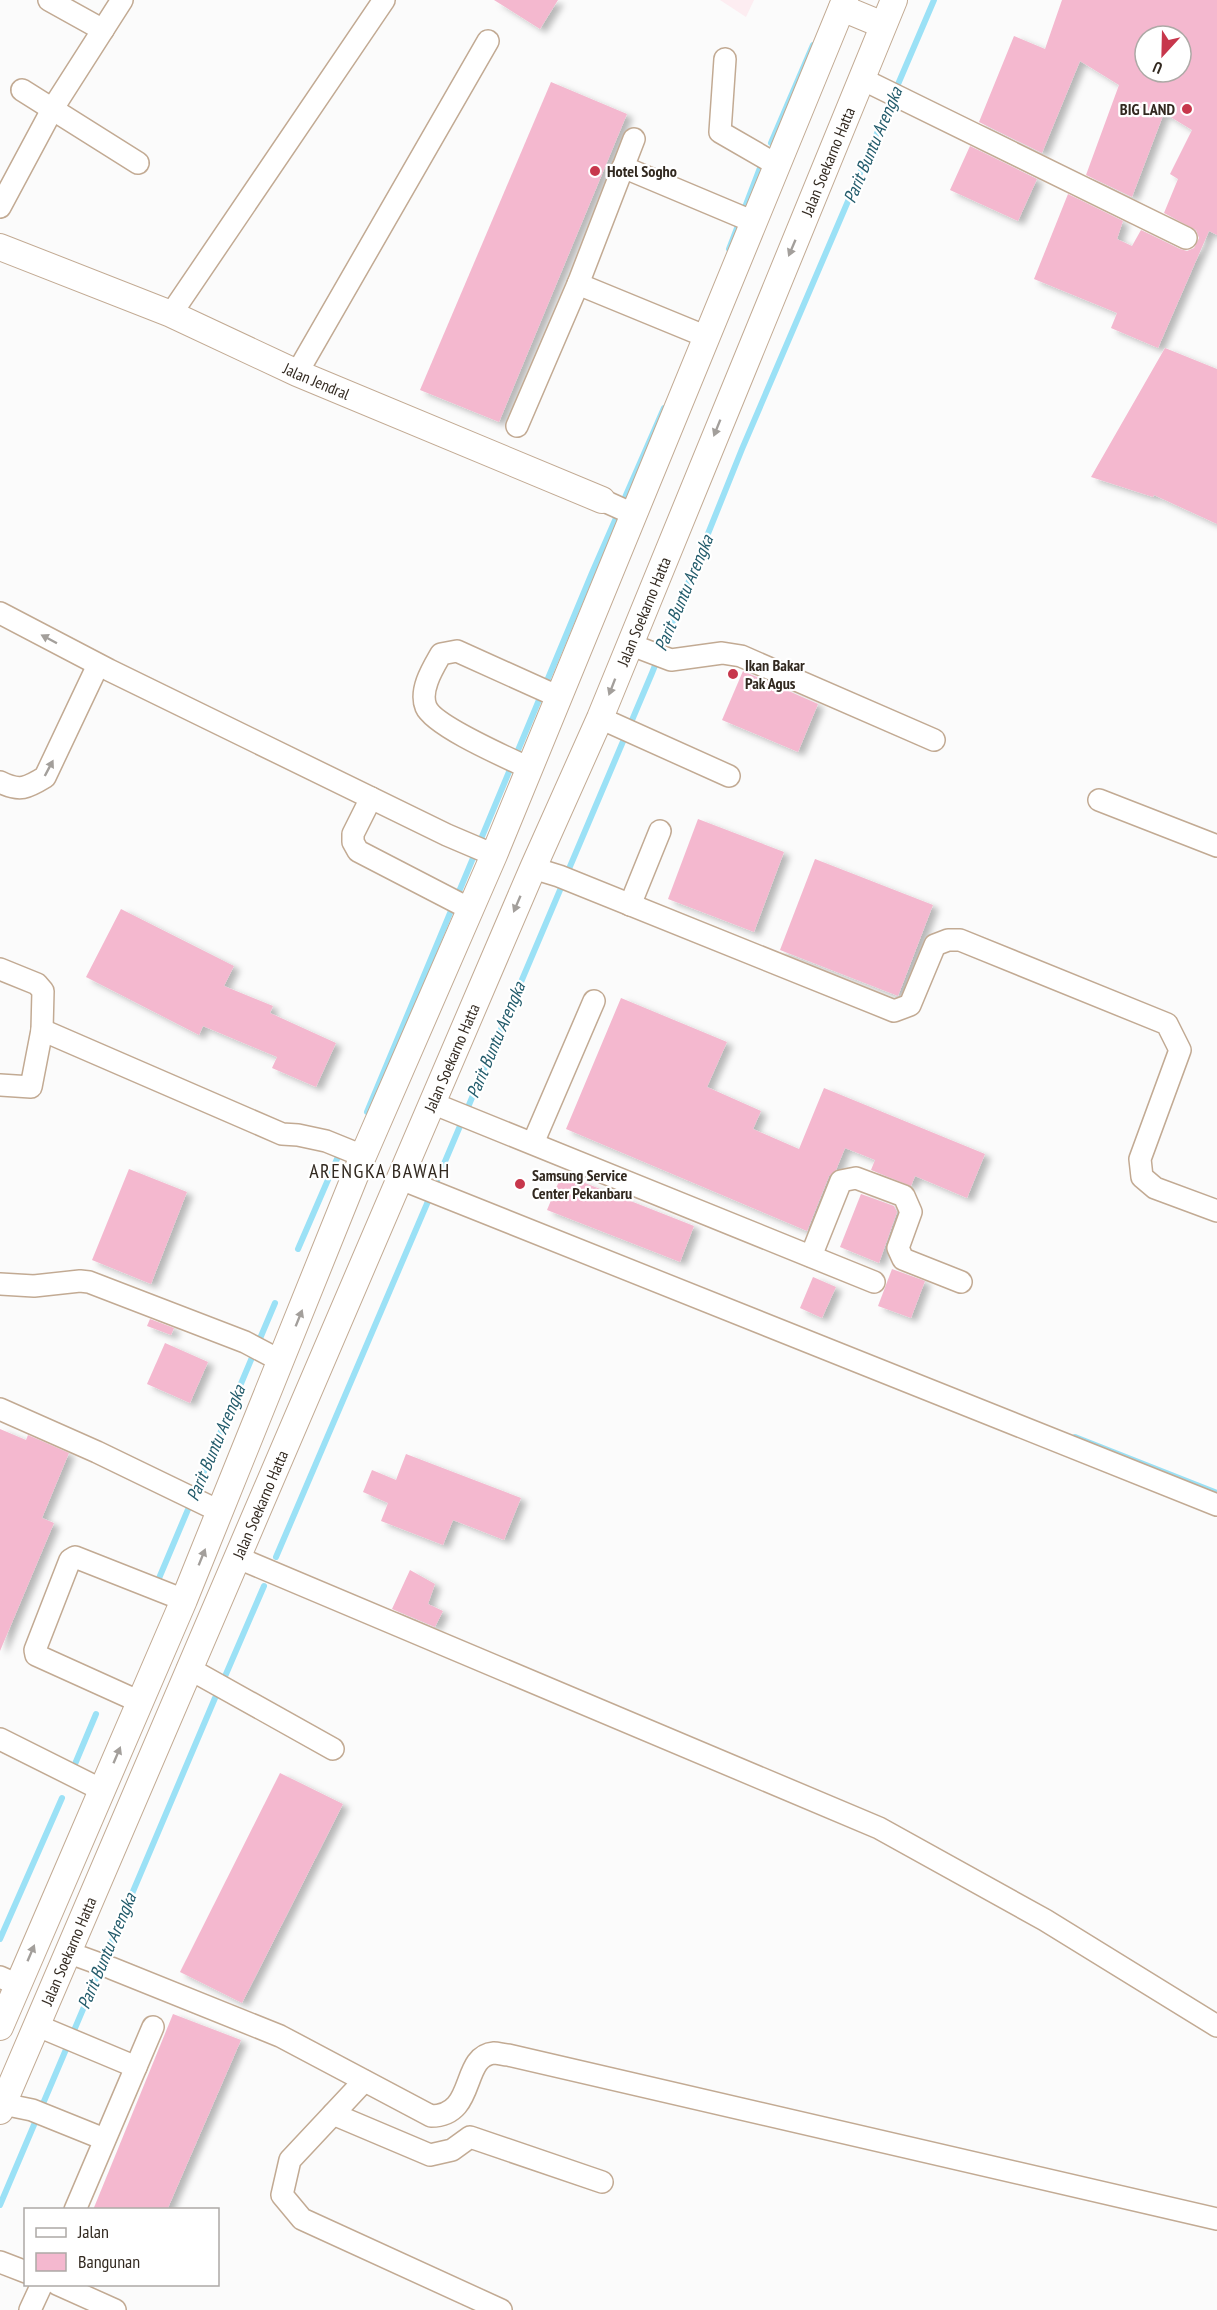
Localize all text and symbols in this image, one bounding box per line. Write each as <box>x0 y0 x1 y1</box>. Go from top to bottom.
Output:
north arrow <box>1133 24 1193 84</box>
text: U <box>1150 57 1165 79</box>
water label: Parit Buntu Arengka <box>838 83 908 206</box>
place label: BIG LAND <box>1120 99 1175 119</box>
marker: BIG LAND <box>1180 102 1194 116</box>
street label: Jalan Soekarno Hatta <box>796 104 859 220</box>
place label: Hotel Sogho <box>607 161 677 181</box>
marker: Hotel Sogho <box>588 164 602 178</box>
one-way arrow <box>787 239 796 257</box>
street label: Jalan Jendral <box>279 358 353 404</box>
one-way arrow <box>712 420 722 438</box>
water label: Parit Buntu Arengka <box>649 531 719 654</box>
street label: Jalan Soekarno Hatta <box>612 554 675 670</box>
one-way arrow <box>40 634 57 644</box>
place label: Ikan Bakar Pak Agus <box>745 655 805 693</box>
marker: Ikan Bakar Pak Agus <box>726 667 740 681</box>
one-way arrow <box>607 678 616 696</box>
one-way arrow <box>44 760 53 777</box>
one-way arrow <box>512 895 521 913</box>
water label: Parit Buntu Arengka <box>461 978 531 1101</box>
street label: Jalan Soekarno Hatta <box>419 1001 484 1116</box>
district label: ARENGKA BAWAH <box>309 1158 451 1184</box>
place label: Samsung Service Center Pekanbaru <box>532 1165 632 1203</box>
marker: Samsung Service Center Pekanbaru <box>513 1177 527 1191</box>
one-way arrow <box>294 1308 304 1326</box>
water label: Parit Buntu Arengka <box>181 1381 251 1504</box>
street label: Jalan Soekarno Hatta <box>228 1447 292 1562</box>
one-way arrow <box>198 1548 207 1566</box>
one-way arrow <box>112 1746 122 1764</box>
water label: Parit Buntu Arengka <box>72 1889 142 2012</box>
street label: Jalan Soekarno Hatta <box>36 1894 101 2009</box>
one-way arrow <box>26 1944 36 1962</box>
legend <box>24 2208 219 2286</box>
text: Jalan <box>77 2220 109 2243</box>
text: Bangunan <box>78 2250 140 2273</box>

